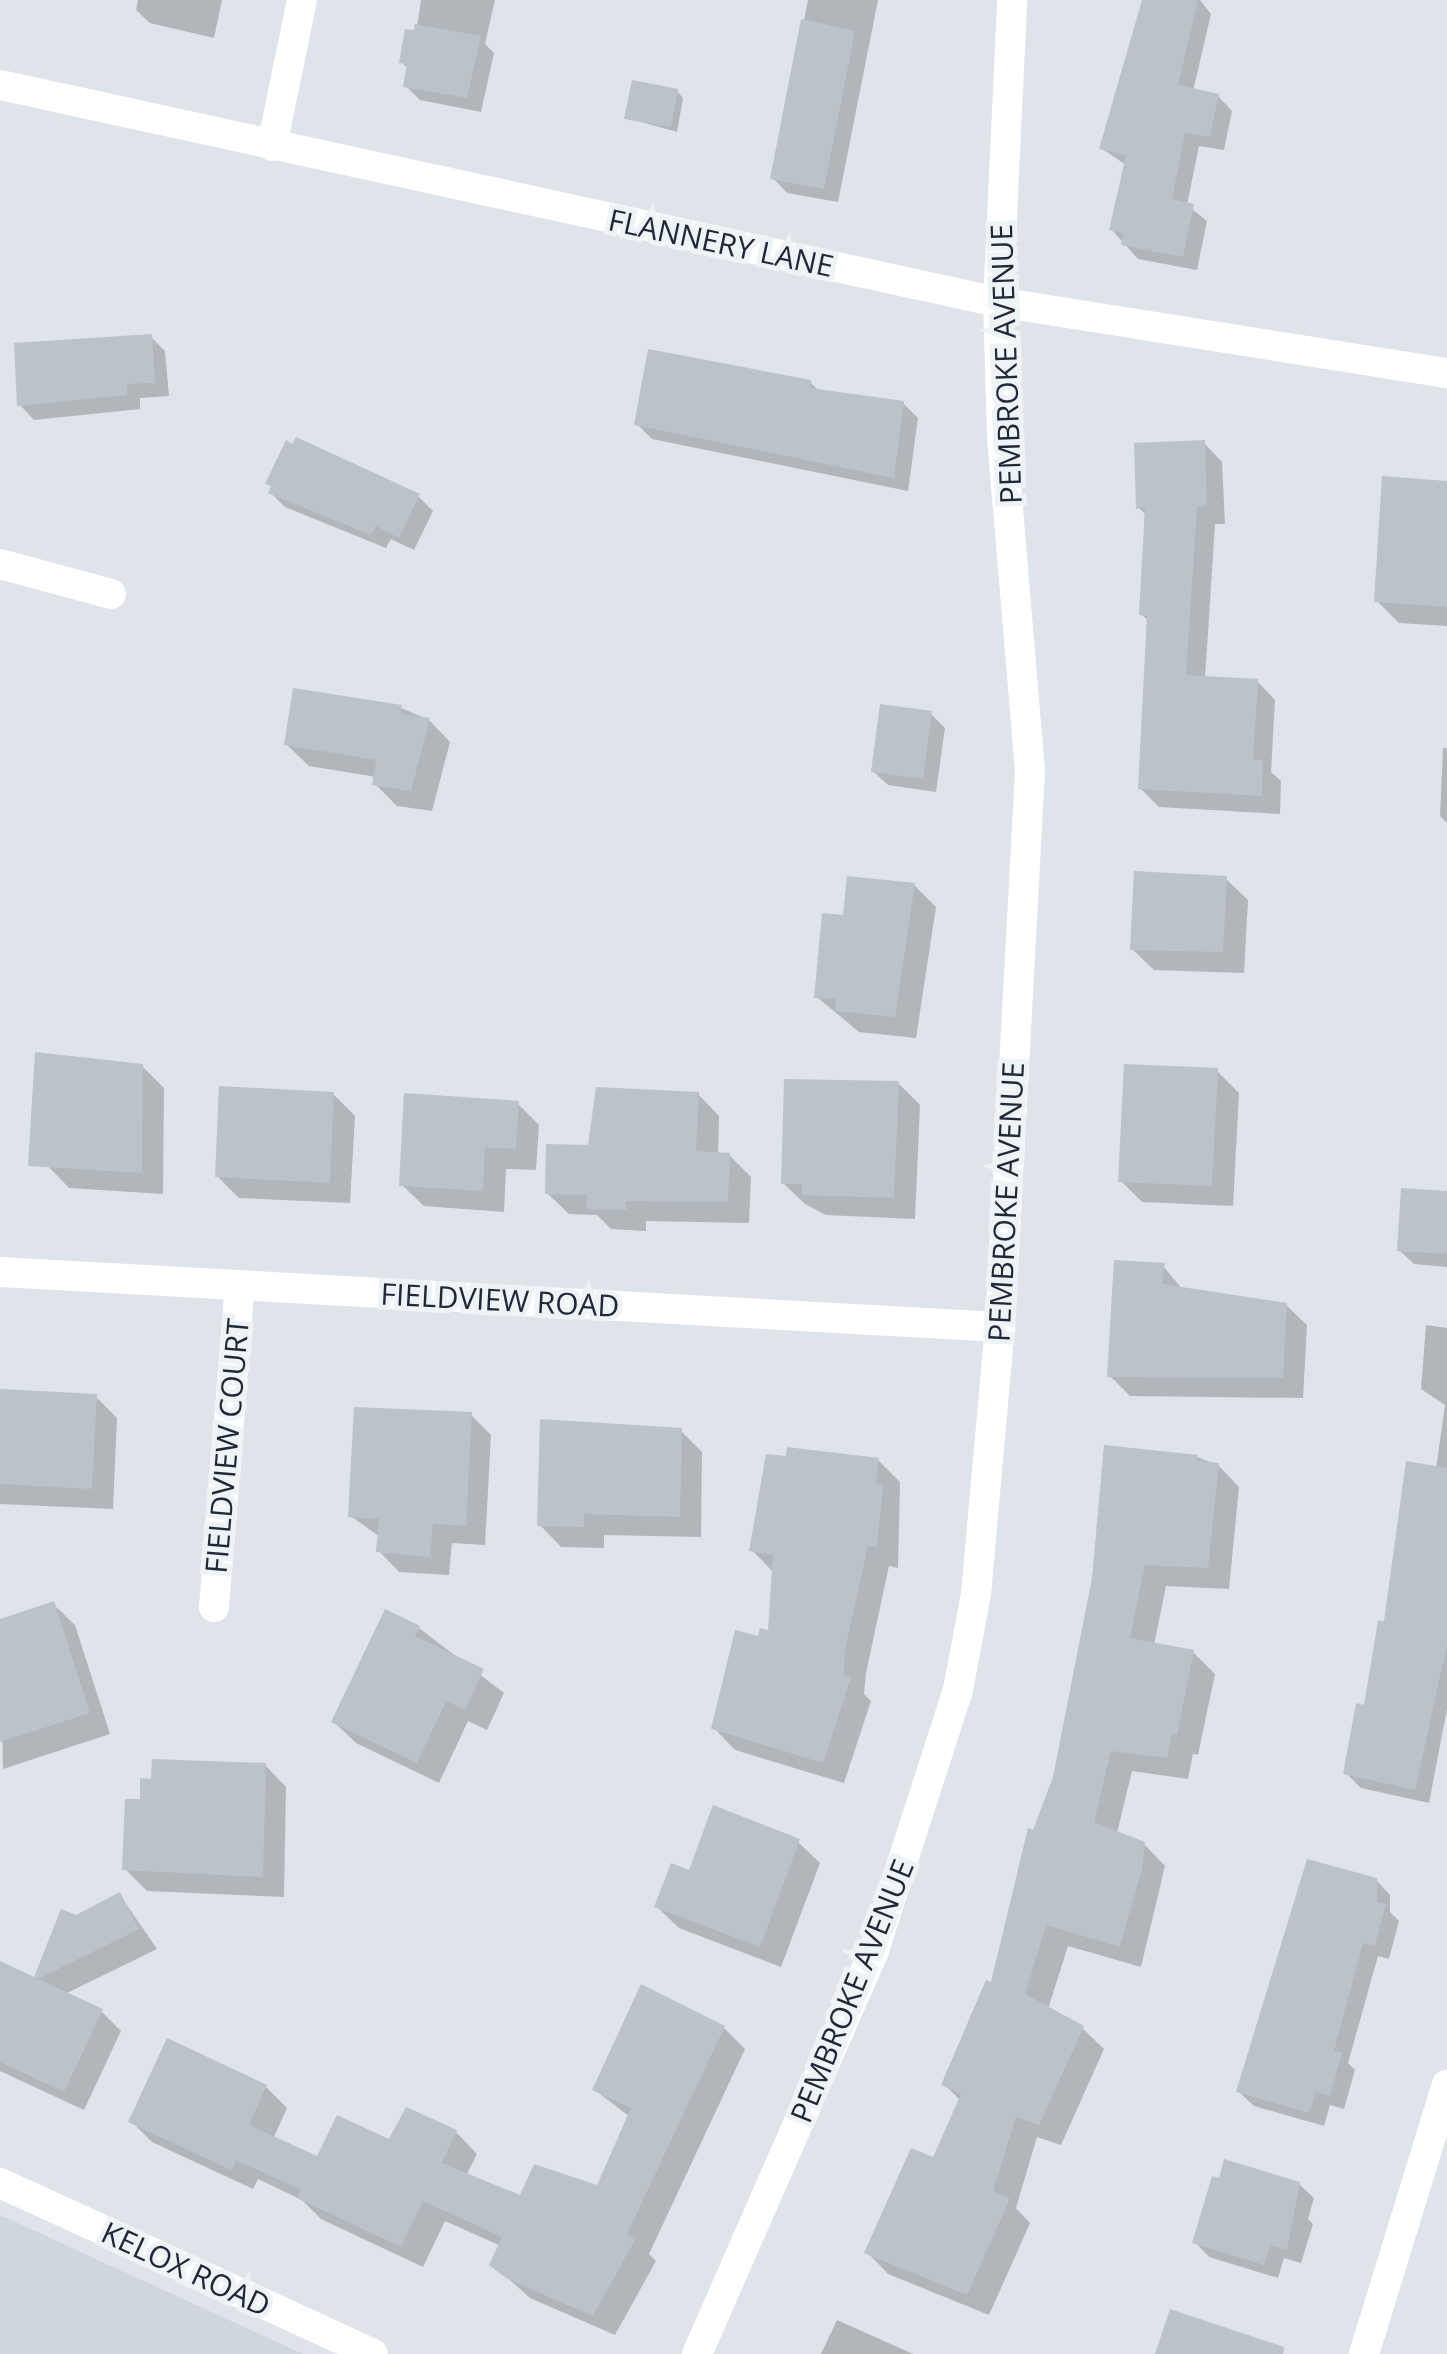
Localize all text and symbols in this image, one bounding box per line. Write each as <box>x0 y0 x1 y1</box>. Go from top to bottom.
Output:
street label: FLANNERY LANE <box>605 202 837 284</box>
street label: PEMBROKE AVENUE <box>983 223 1029 505</box>
street label: PEMBROKE AVENUE <box>981 1061 1031 1343</box>
street label: FIELDVIEW ROAD <box>380 1276 620 1324</box>
street label: FIELDVIEW COURT <box>198 1317 256 1575</box>
street label: PEMBROKE AVENUE <box>783 1854 921 2128</box>
street label: KELOX ROAD <box>96 2214 276 2324</box>

